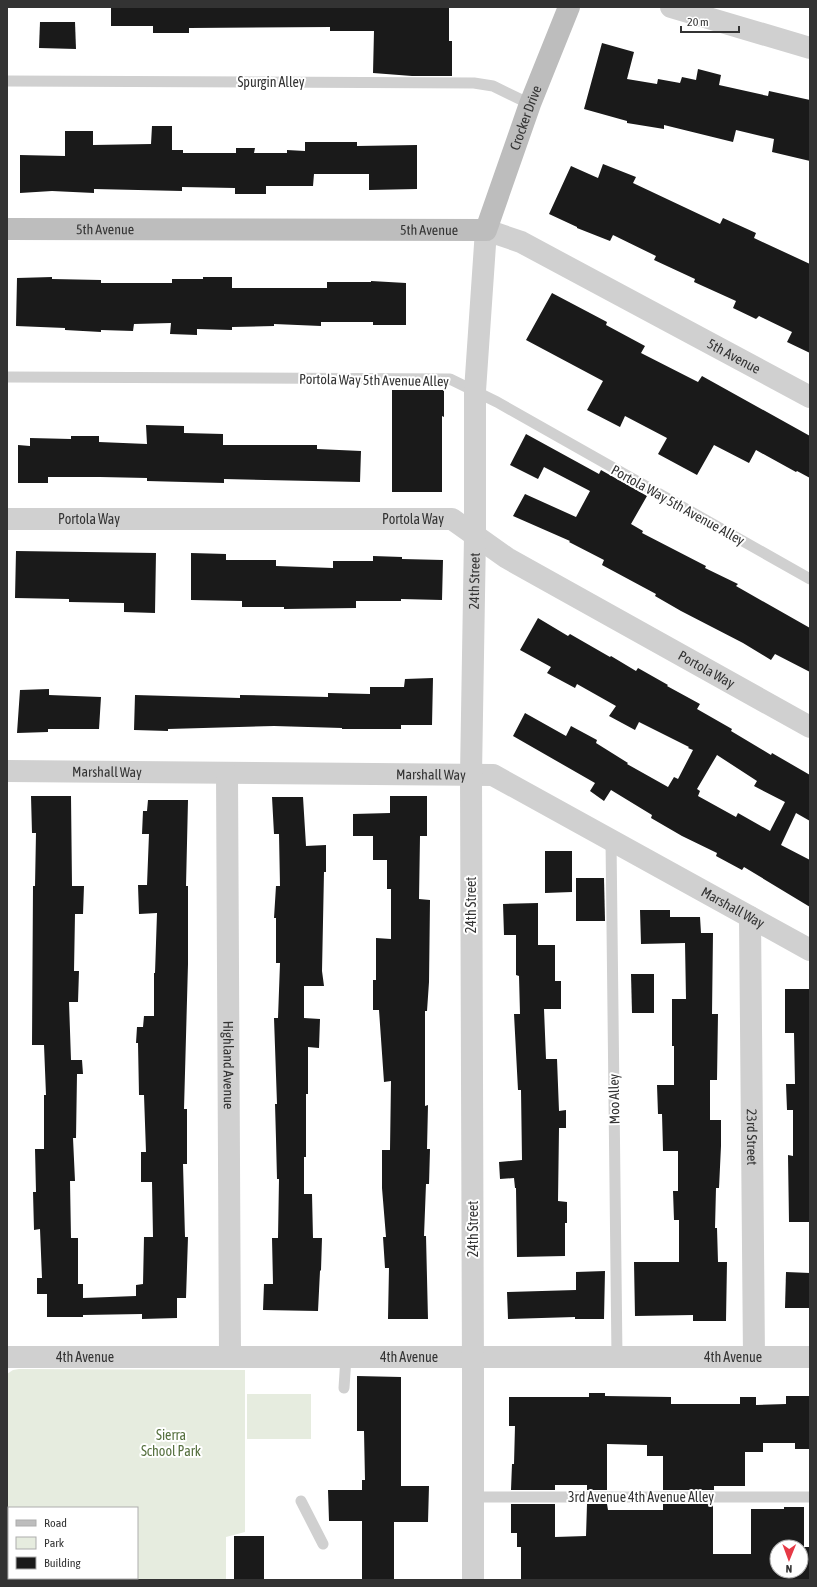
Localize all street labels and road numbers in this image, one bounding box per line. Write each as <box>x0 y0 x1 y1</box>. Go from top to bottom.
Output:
street label: Spurgin Alley <box>237 74 305 90</box>
street label: Crocker Drive <box>507 83 545 152</box>
street label: 5th Avenue <box>76 221 134 237</box>
street label: 5th Avenue <box>400 222 458 238</box>
street label: 5th Avenue <box>704 335 763 377</box>
street label: Portola Way 5th Avenue Alley <box>299 371 449 389</box>
street label: Portola Way 5th Avenue Alley <box>609 462 748 548</box>
street label: Portola Way <box>58 511 120 527</box>
street label: Portola Way <box>382 511 444 527</box>
street label: 24th Street <box>466 553 483 610</box>
street label: Portola Way <box>676 647 738 692</box>
street label: Marshall Way <box>72 764 142 780</box>
street label: Marshall Way <box>396 766 466 783</box>
street label: 24th Street <box>463 877 479 933</box>
street label: Marshall Way <box>698 884 767 931</box>
street label: Highland Avenue <box>220 1021 237 1109</box>
street label: Moo Alley <box>606 1073 622 1124</box>
street label: 23rd Street <box>744 1109 760 1165</box>
street label: 24th Street <box>465 1201 481 1257</box>
street label: 4th Avenue <box>56 1349 114 1365</box>
street label: 4th Avenue <box>380 1349 438 1365</box>
street label: 4th Avenue <box>704 1349 762 1365</box>
street label: 3rd Avenue 4th Avenue Alley <box>568 1489 714 1505</box>

